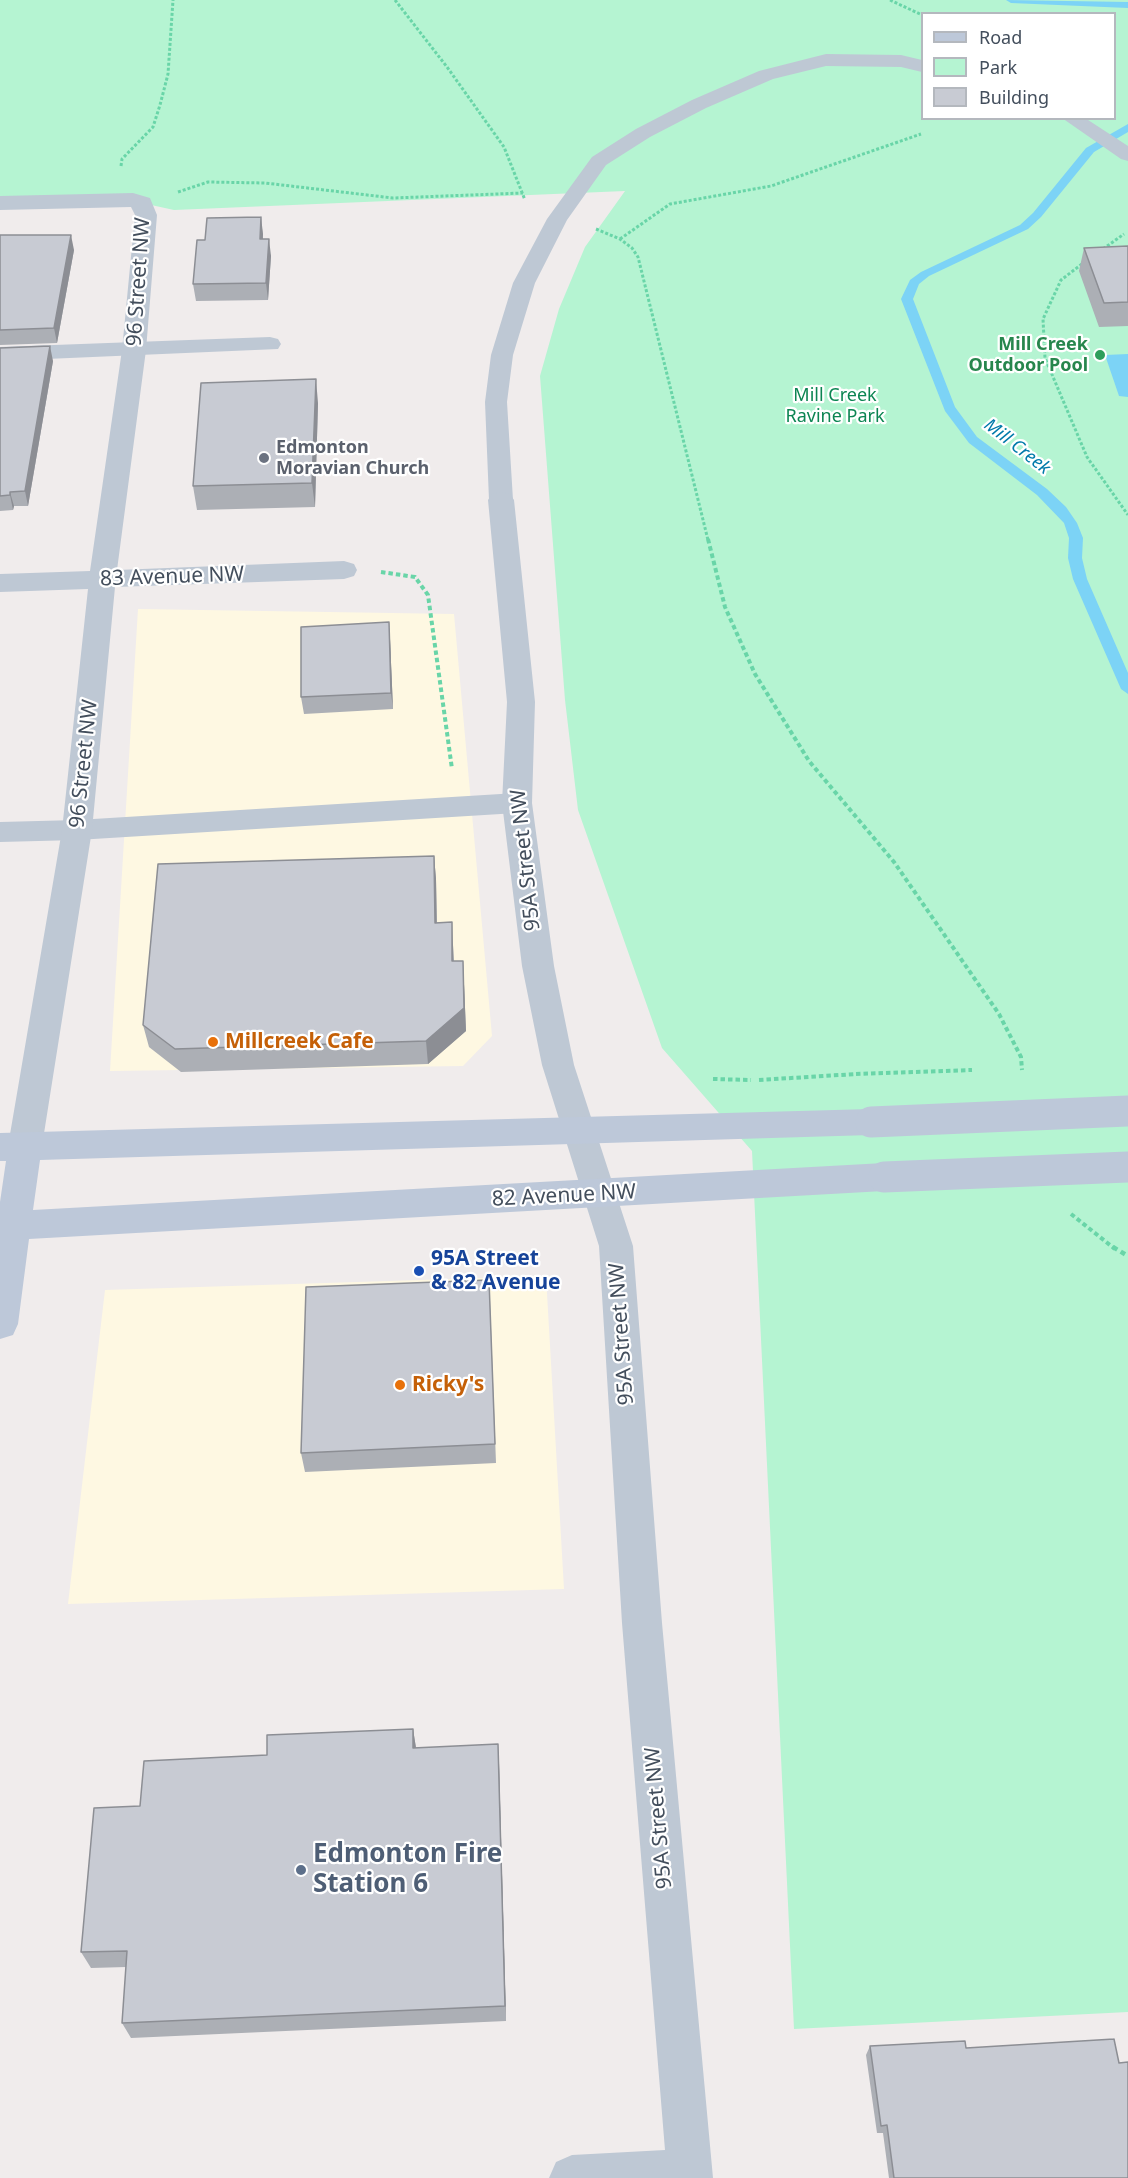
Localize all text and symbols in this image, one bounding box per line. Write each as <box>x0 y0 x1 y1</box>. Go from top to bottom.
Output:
legend <box>921 12 1116 120</box>
text: Road <box>979 25 1022 49</box>
text: Park <box>979 55 1017 79</box>
text: Building <box>979 85 1049 109</box>
street label: 96 Street NW <box>122 217 156 347</box>
place label: Mill Creek Outdoor Pool <box>969 334 1088 376</box>
marker: Mill Creek Outdoor Pool <box>1093 348 1107 362</box>
park label: Mill Creek Ravine Park <box>785 385 885 428</box>
water label: Mill Creek <box>980 414 1054 480</box>
place label: Edmonton Moravian Church <box>276 437 429 480</box>
marker: Edmonton Moravian Church <box>257 451 271 465</box>
street label: 83 Avenue NW <box>100 562 244 592</box>
street label: 96 Street NW <box>65 699 103 829</box>
street label: 95A Street NW <box>506 788 546 932</box>
place label: Millcreek Cafe <box>225 1029 374 1055</box>
marker: Millcreek Cafe <box>206 1035 220 1049</box>
street label: 82 Avenue NW <box>491 1180 637 1212</box>
place label: 95A Street & 82 Avenue <box>431 1246 561 1296</box>
street label: 95A Street NW <box>604 1262 640 1406</box>
marker: 95A Street & 82 Avenue <box>412 1264 426 1278</box>
place label: Ricky's <box>412 1372 484 1398</box>
marker: Ricky's <box>393 1378 407 1392</box>
street label: 95A Street NW <box>640 1746 678 1890</box>
place label: Edmonton Fire Station 6 <box>313 1839 502 1900</box>
marker: Edmonton Fire Station 6 <box>294 1863 308 1877</box>

